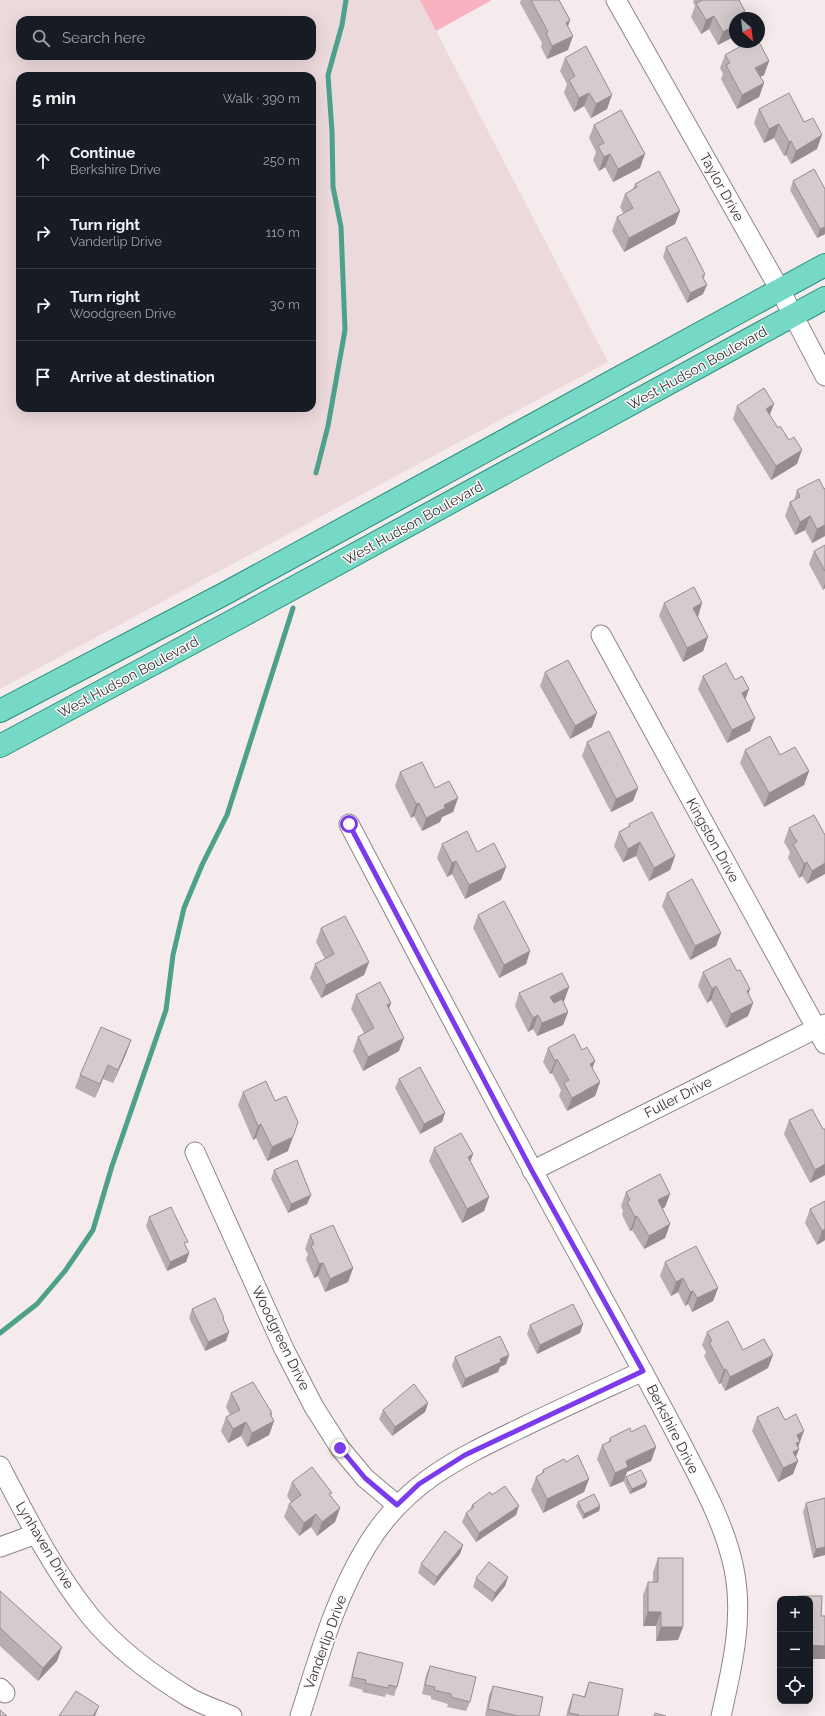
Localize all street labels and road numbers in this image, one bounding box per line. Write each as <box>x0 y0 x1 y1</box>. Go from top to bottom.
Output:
street label: Taylor Drive <box>697 150 747 224</box>
street label: West Hudson Boulevard <box>624 323 770 413</box>
street label: West Hudson Boulevard <box>340 478 486 568</box>
street label: West Hudson Boulevard <box>55 633 201 721</box>
street label: Kingston Drive <box>683 795 743 885</box>
street label: Fuller Drive <box>642 1073 714 1121</box>
street label: Woodgreen Drive <box>249 1283 313 1393</box>
street label: Berkshire Drive <box>644 1382 702 1476</box>
street label: Lynhaven Drive <box>13 1498 77 1592</box>
street label: Vanderlip Drive <box>301 1593 349 1691</box>

